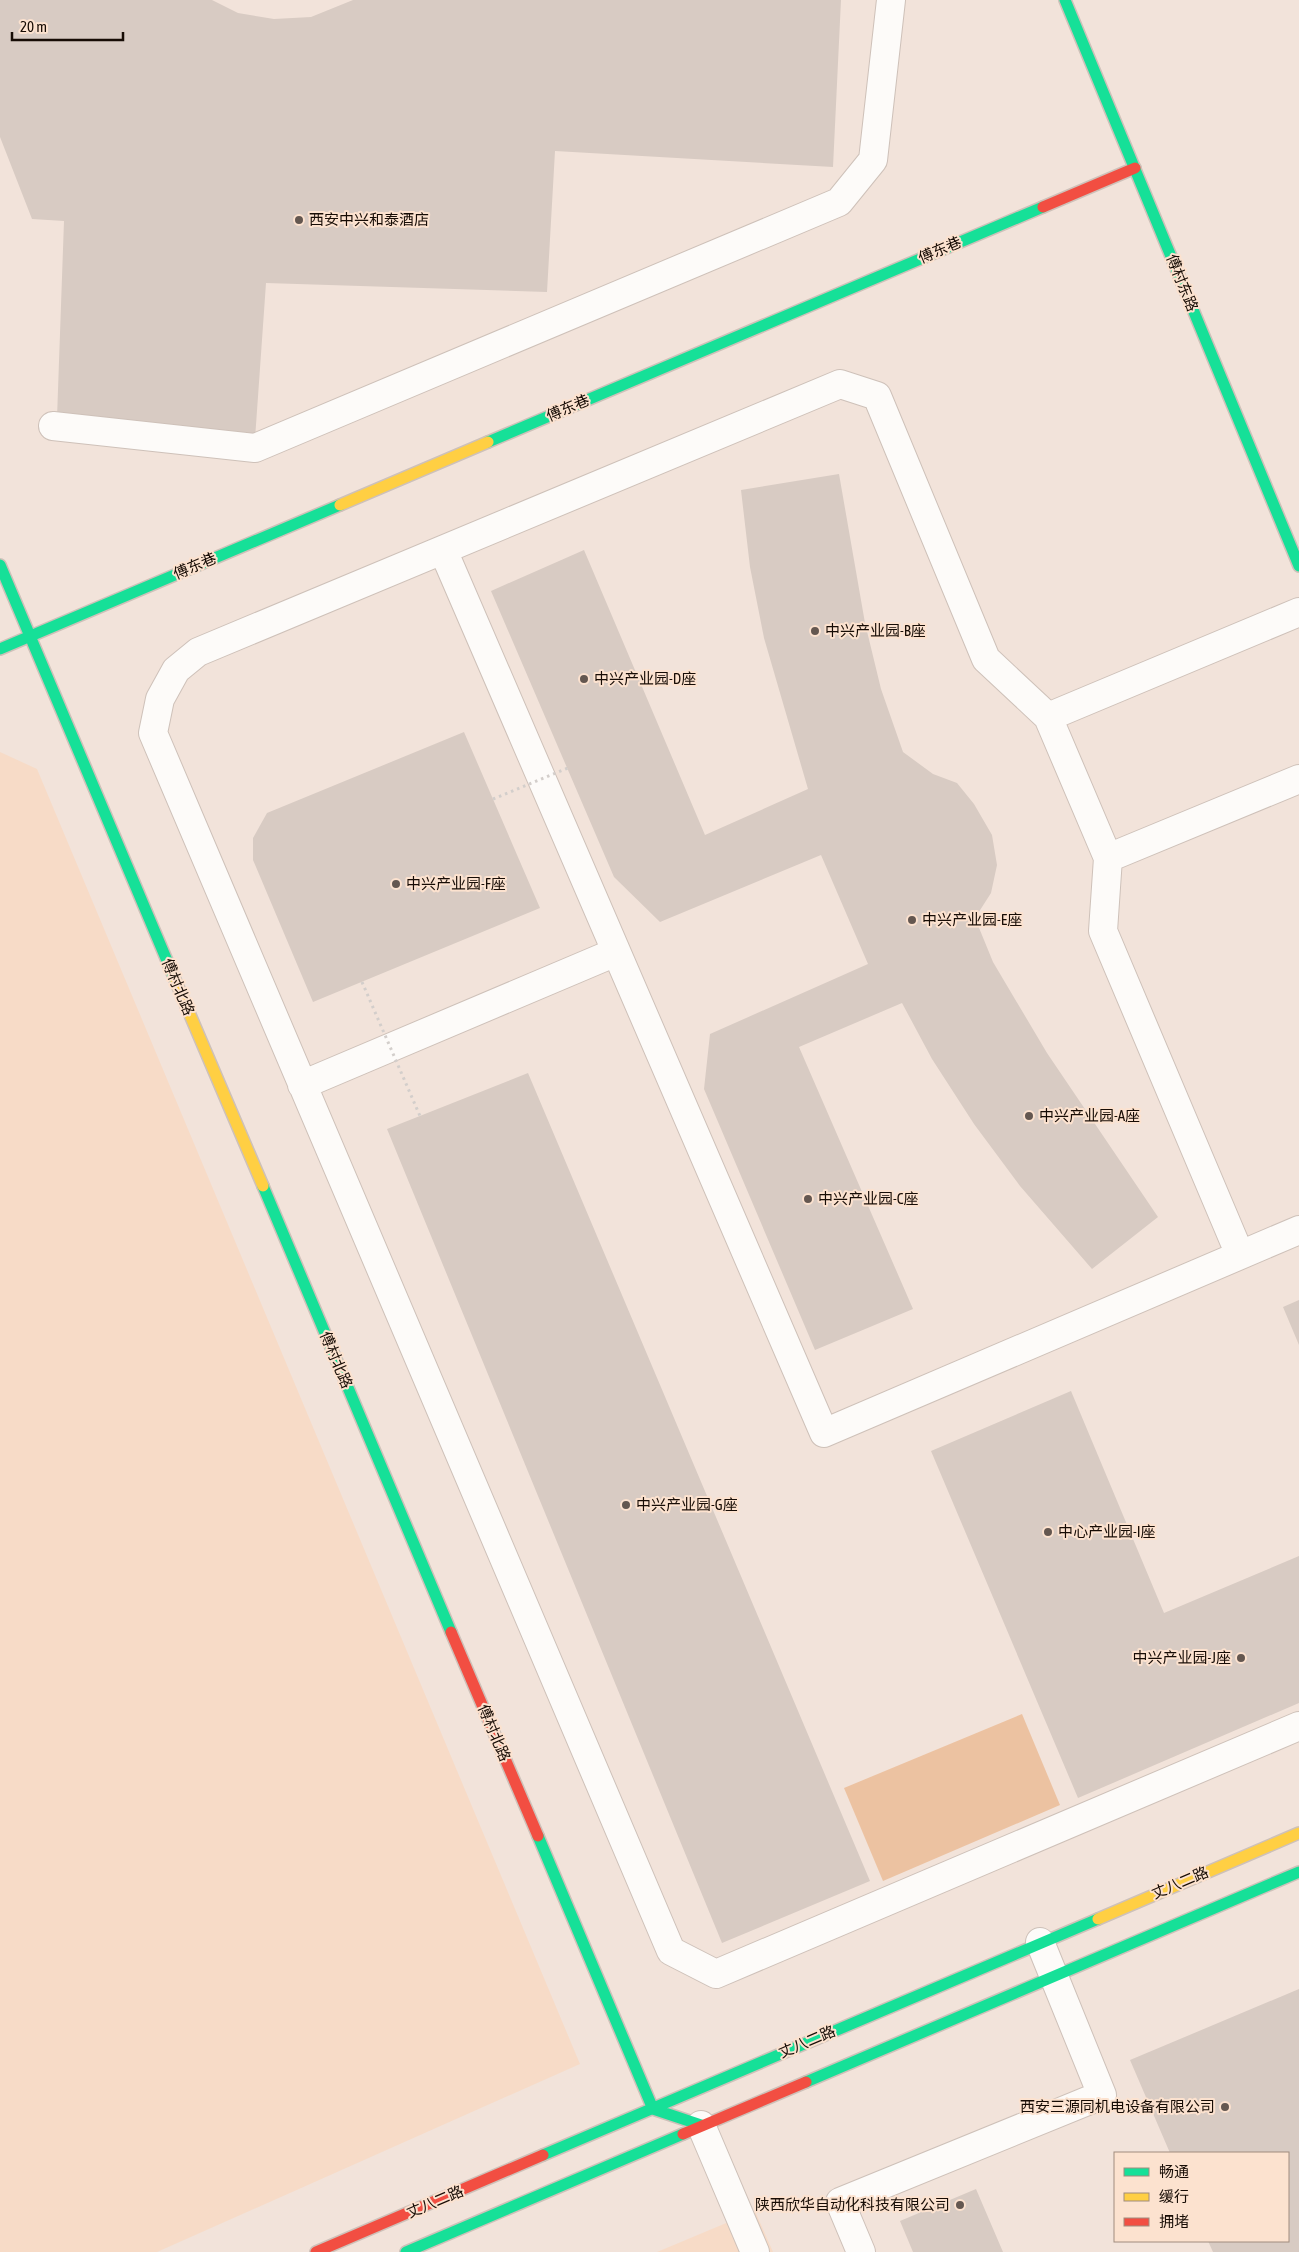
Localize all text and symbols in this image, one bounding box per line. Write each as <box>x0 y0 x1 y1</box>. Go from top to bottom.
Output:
scale bar <box>12 10 124 42</box>
text: 20 m <box>20 18 47 35</box>
place label: 西安中兴和泰酒店 <box>309 211 429 228</box>
marker: 西安中兴和泰酒店 <box>293 214 305 226</box>
street label: 傅东巷 <box>916 233 964 266</box>
street label: 傅村东路 <box>1163 252 1202 314</box>
street label: 傅东巷 <box>544 391 592 424</box>
street label: 傅东巷 <box>171 549 219 582</box>
place label: 中兴产业园-B座 <box>825 622 926 639</box>
marker: 中兴产业园-B座 <box>809 625 821 637</box>
place label: 中兴产业园-D座 <box>594 670 696 687</box>
marker: 中兴产业园-D座 <box>578 673 590 685</box>
place label: 中兴产业园-F座 <box>406 875 506 892</box>
marker: 中兴产业园-F座 <box>390 878 402 890</box>
place label: 中兴产业园-E座 <box>922 911 1022 928</box>
marker: 中兴产业园-E座 <box>906 914 918 926</box>
street label: 傅村北路 <box>159 956 198 1018</box>
place label: 中兴产业园-A座 <box>1039 1107 1140 1124</box>
marker: 中兴产业园-A座 <box>1023 1110 1035 1122</box>
place label: 中兴产业园-C座 <box>818 1190 919 1207</box>
marker: 中兴产业园-C座 <box>802 1193 814 1205</box>
street label: 傅村北路 <box>317 1329 356 1391</box>
place label: 中兴产业园-G座 <box>636 1496 738 1513</box>
marker: 中兴产业园-G座 <box>620 1499 632 1511</box>
place label: 中心产业园-I座 <box>1058 1523 1156 1540</box>
marker: 中心产业园-I座 <box>1042 1526 1054 1538</box>
place label: 中兴产业园-J座 <box>1132 1649 1231 1666</box>
marker: 中兴产业园-J座 <box>1235 1652 1247 1664</box>
street label: 傅村北路 <box>475 1702 514 1764</box>
street label: 丈八二路 <box>1149 1863 1211 1902</box>
street label: 丈八二路 <box>776 2022 838 2061</box>
place label: 西安三源同机电设备有限公司 <box>1020 2098 1215 2115</box>
marker: 西安三源同机电设备有限公司 <box>1219 2101 1231 2113</box>
legend <box>1114 2152 1289 2242</box>
text: 畅通 <box>1159 2163 1189 2180</box>
street label: 丈八二路 <box>404 2182 466 2221</box>
text: 缓行 <box>1159 2188 1189 2205</box>
place label: 陕西欣华自动化科技有限公司 <box>755 2196 950 2213</box>
marker: 陕西欣华自动化科技有限公司 <box>954 2199 966 2211</box>
text: 拥堵 <box>1159 2213 1189 2230</box>

